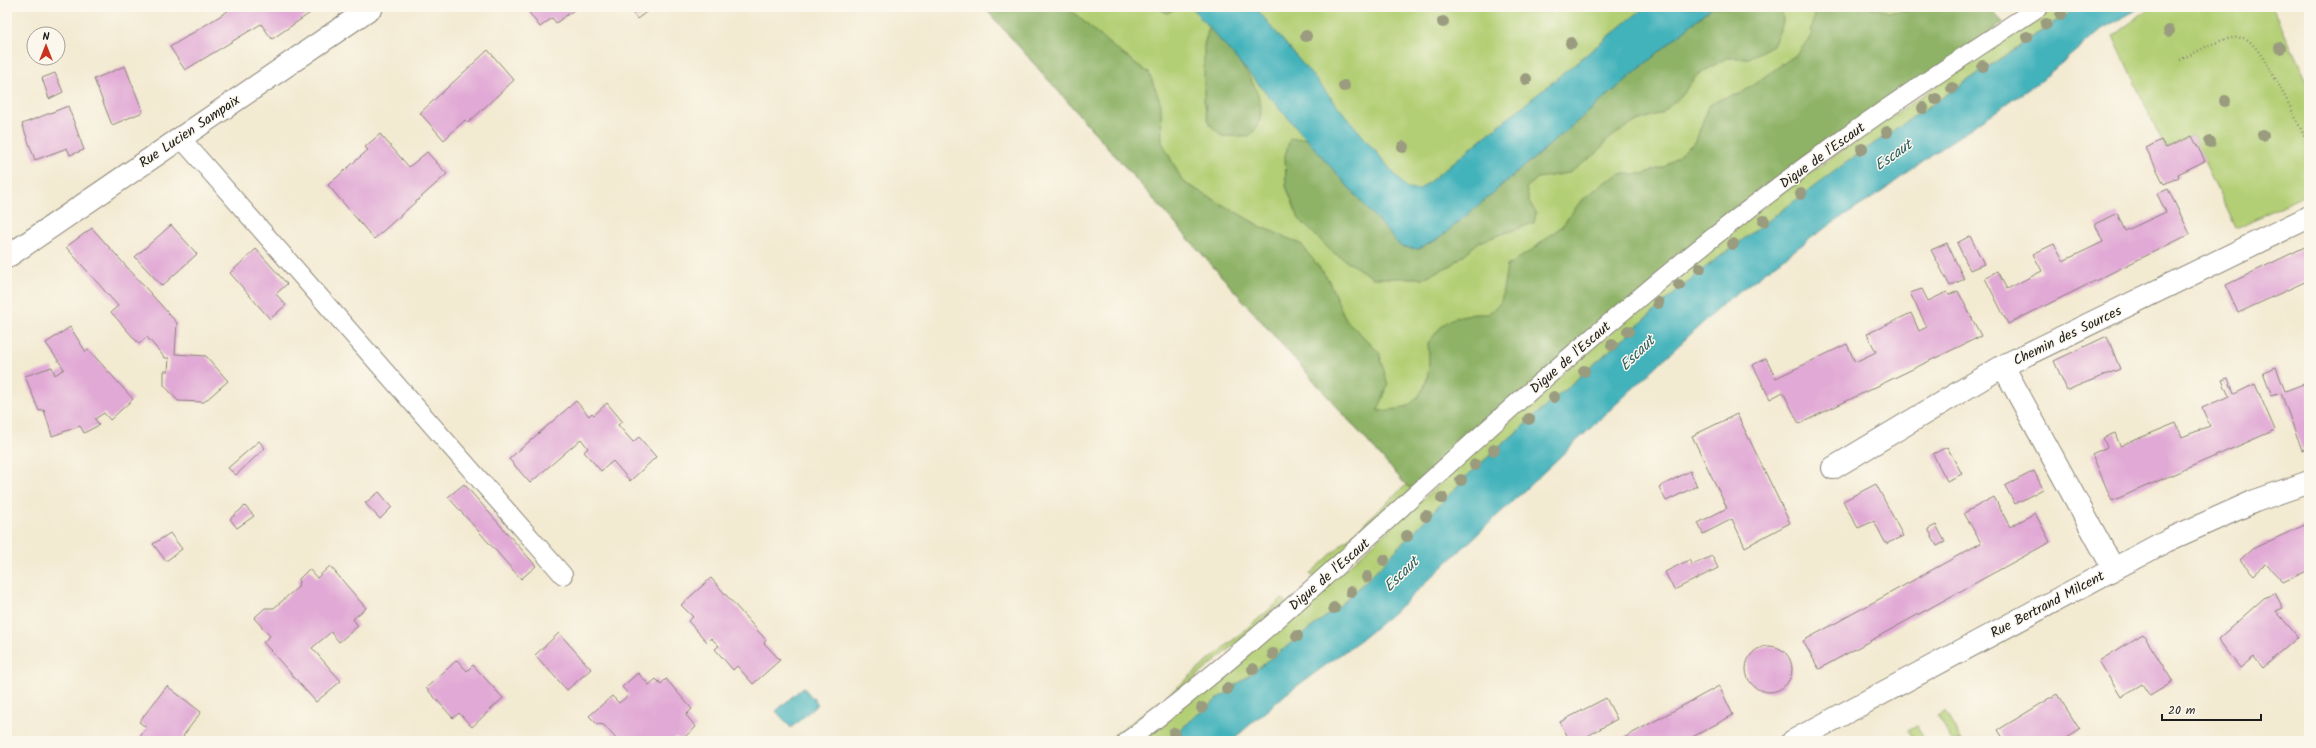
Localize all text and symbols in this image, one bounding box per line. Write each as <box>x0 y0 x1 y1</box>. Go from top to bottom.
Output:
north arrow <box>26 26 66 66</box>
text: N <box>43 28 50 46</box>
street label: Rue Lucien Sampaix <box>135 89 245 174</box>
street label: Digue de l'Escaut <box>1775 117 1870 194</box>
water label: Escaut <box>1870 133 1919 178</box>
street label: Chemin des Sources <box>2009 300 2125 372</box>
street label: Digue de l'Escaut <box>1525 316 1616 399</box>
water label: Escaut <box>1614 329 1663 377</box>
street label: Digue de l'Escaut <box>1284 533 1375 616</box>
water label: Escaut <box>1378 550 1427 598</box>
street label: Rue Bertrand Milcent <box>1986 565 2109 644</box>
scale bar <box>2162 696 2261 722</box>
text: 20 m <box>2168 701 2196 720</box>

